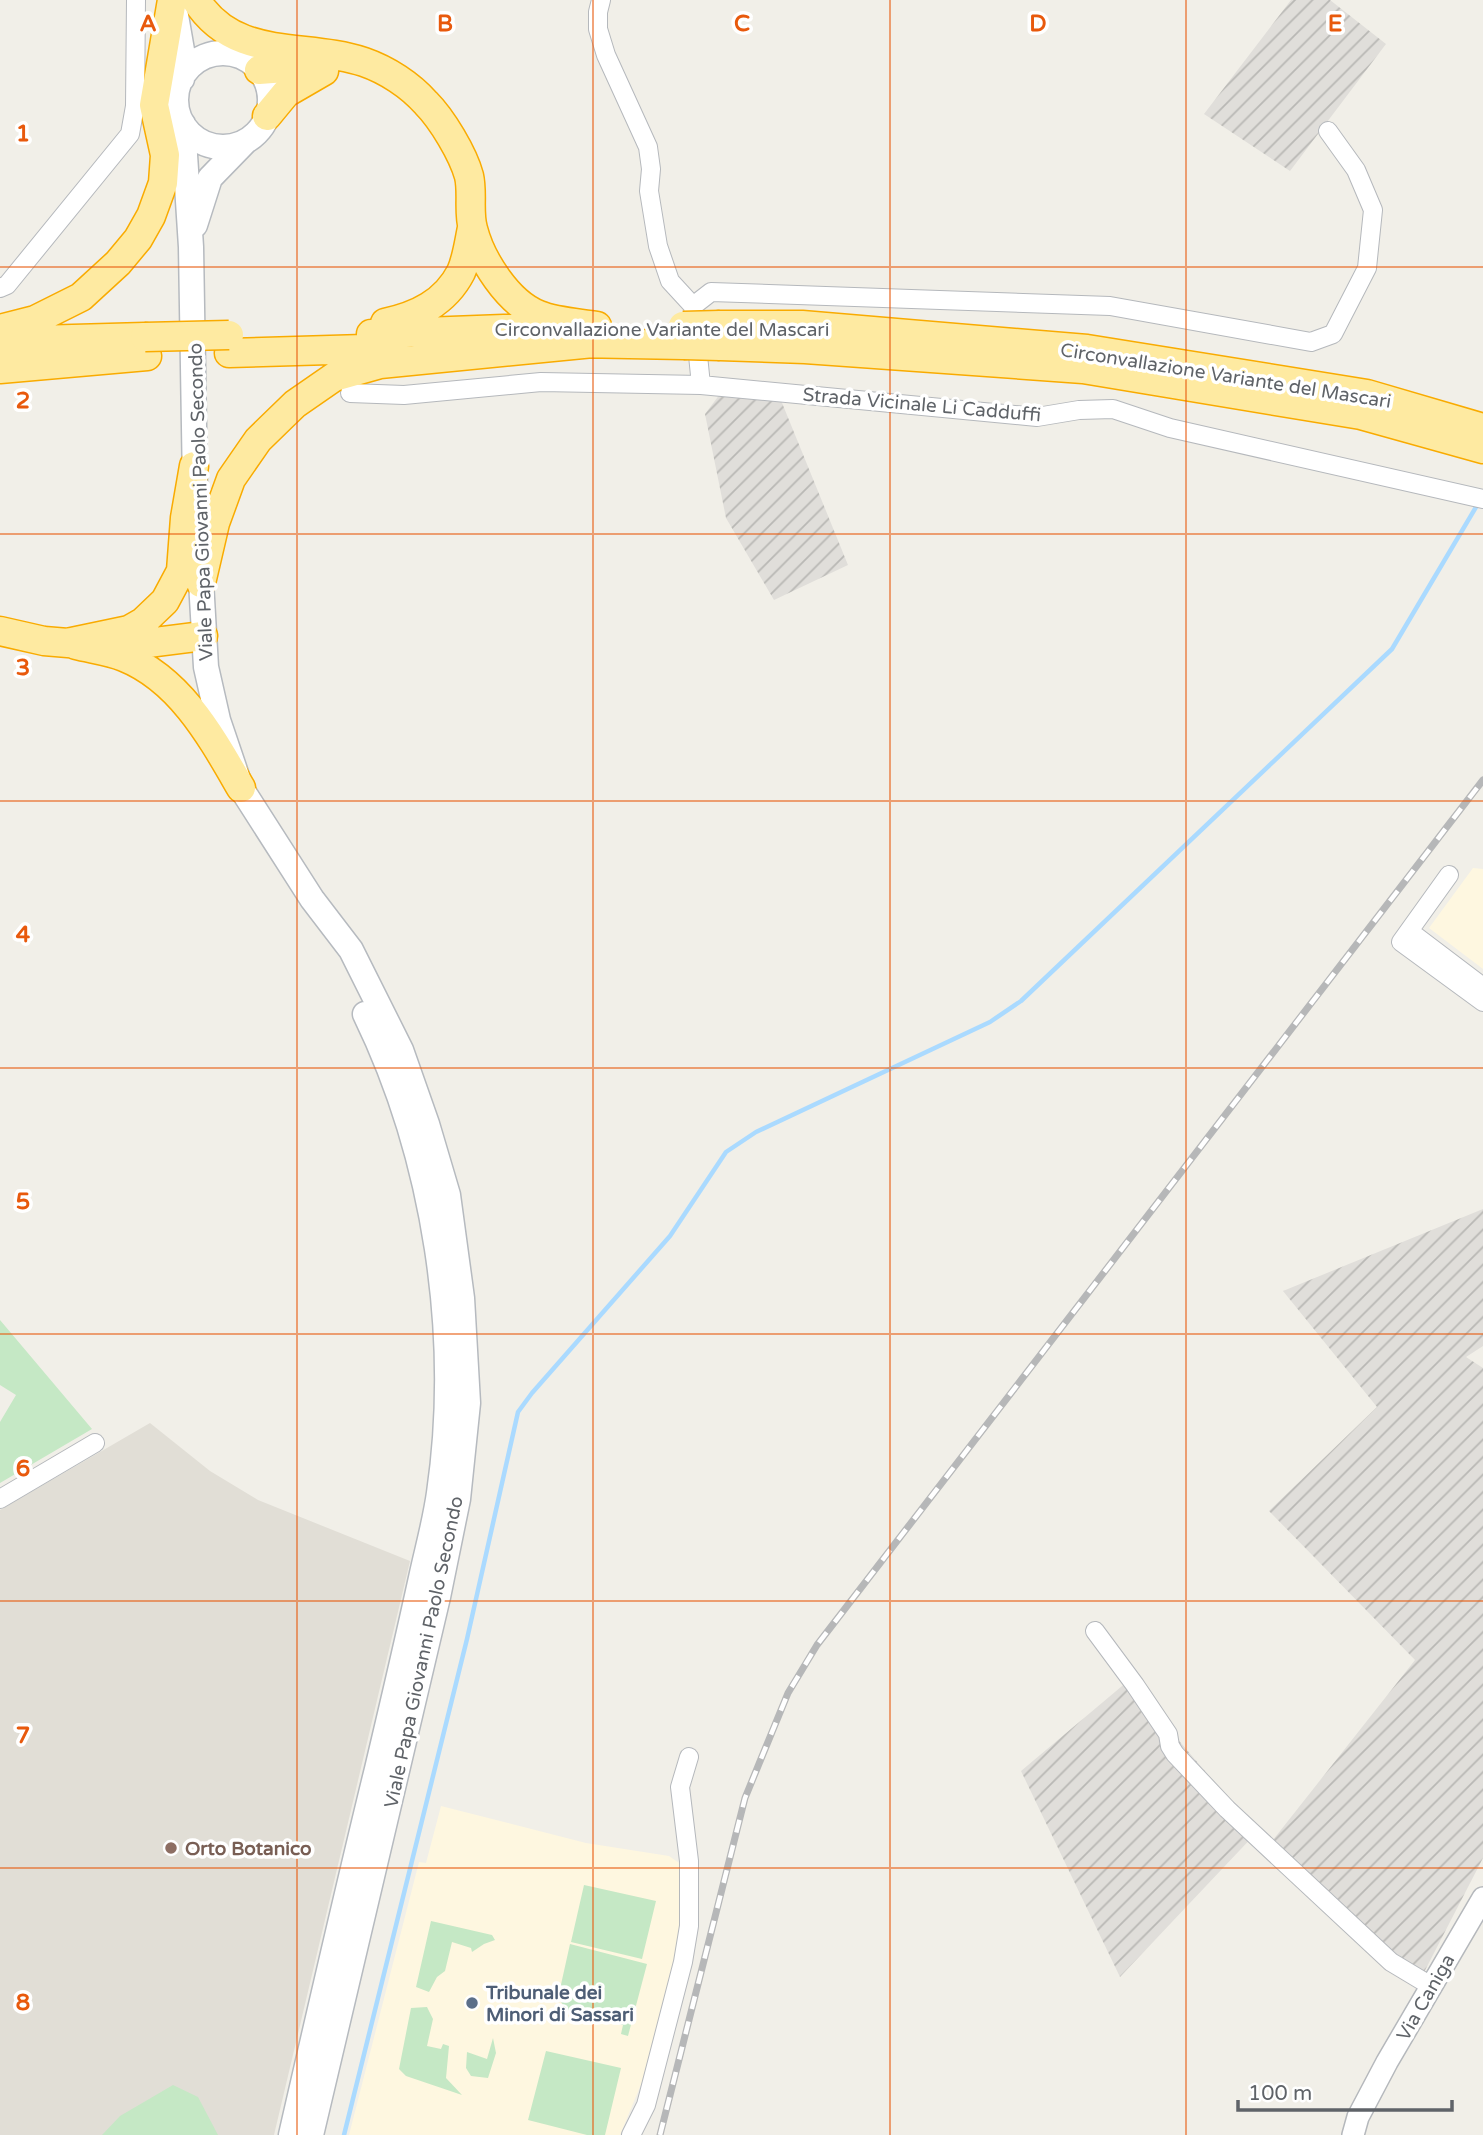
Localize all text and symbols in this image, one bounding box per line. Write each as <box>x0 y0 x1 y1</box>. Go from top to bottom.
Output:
text: A <box>139 10 157 38</box>
text: B <box>437 10 453 38</box>
text: C <box>734 10 750 38</box>
text: D <box>1029 10 1047 38</box>
text: E <box>1328 10 1342 38</box>
text: 1 <box>16 120 30 148</box>
street label: Circonvallazione Variante del Mascari <box>495 319 829 341</box>
street label: Circonvallazione Variante del Mascari <box>1059 339 1393 413</box>
street label: Viale Papa Giovanni Paolo Secondo <box>184 343 218 661</box>
street label: Strada Vicinale Li Cadduffi <box>802 384 1042 426</box>
text: 2 <box>16 387 30 415</box>
text: 3 <box>16 654 30 682</box>
text: 4 <box>16 921 31 949</box>
text: 5 <box>16 1188 30 1216</box>
text: 6 <box>16 1455 30 1483</box>
street label: Viale Papa Giovanni Paolo Secondo <box>380 1494 468 1810</box>
text: 7 <box>16 1722 30 1750</box>
place label: Orto Botanico <box>185 1838 312 1860</box>
marker: Orto Botanico <box>163 1840 179 1856</box>
street label: Via Caniga <box>1392 1950 1459 2045</box>
place label: Tribunale dei Minori di Sassari <box>485 1982 634 2026</box>
text: 8 <box>16 1989 30 2017</box>
marker: Tribunale dei Minori di Sassari <box>464 1995 480 2011</box>
scale bar <box>1238 2068 1452 2112</box>
text: 100 m <box>1248 2081 1312 2106</box>

